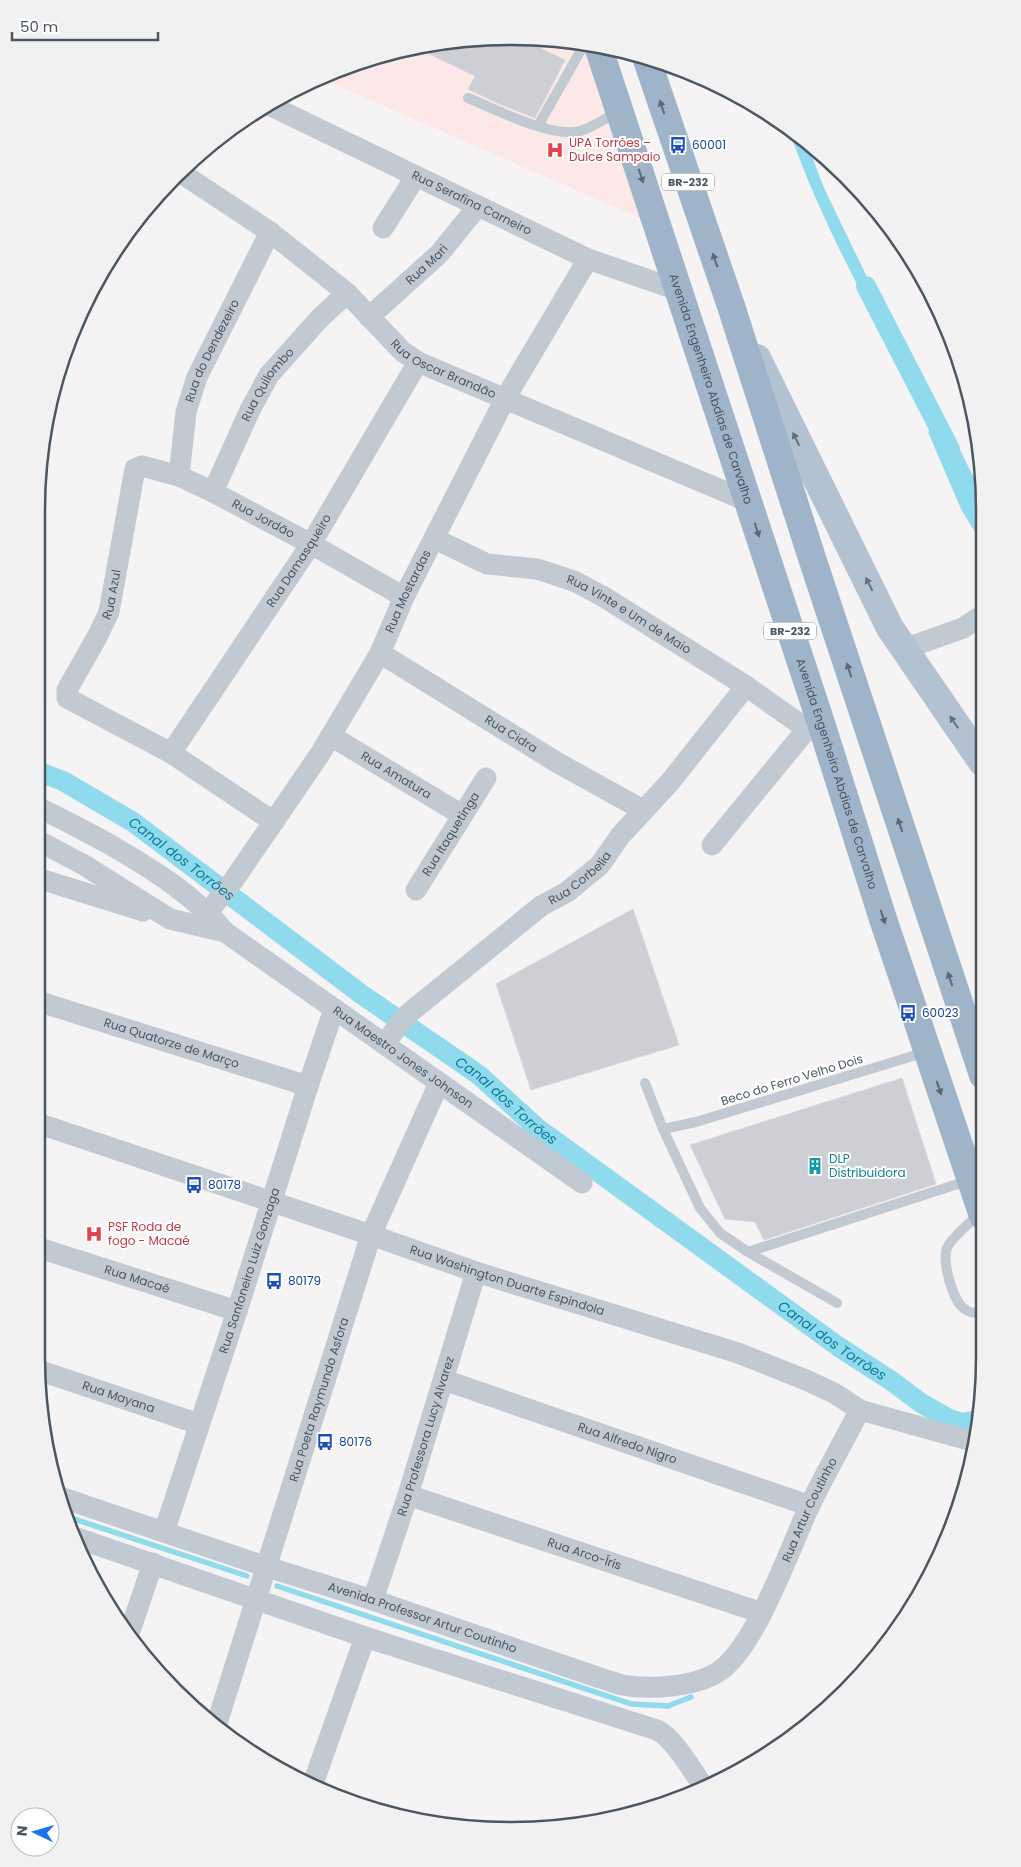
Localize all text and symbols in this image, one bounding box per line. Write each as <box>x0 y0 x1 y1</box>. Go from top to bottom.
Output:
scale bar <box>12 10 159 42</box>
text: 50 m <box>20 16 58 37</box>
one-way arrow <box>658 99 665 114</box>
place label: UPA Torrões – Dulce Sampaio <box>569 134 661 165</box>
bus stop icon: 60001 <box>668 135 688 155</box>
place label: 60001 <box>692 136 726 153</box>
hospital icon: UPA Torrões – Dulce Sampaio <box>545 140 565 160</box>
street label: Rua Serafina Carneiro <box>409 166 535 239</box>
one-way arrow <box>637 169 645 184</box>
road number: BR-232 <box>662 173 714 190</box>
street label: Rua Mari <box>402 241 452 288</box>
one-way arrow <box>711 252 719 267</box>
street label: Avenida Engenheiro Abdias de Carvalho <box>666 271 757 506</box>
street label: Rua do Dendezeiro <box>181 296 243 405</box>
street label: Rua Oscar Brandão <box>387 335 499 402</box>
street label: Rua Quilombo <box>237 344 298 424</box>
one-way arrow <box>792 432 800 446</box>
street label: Rua Jordão <box>229 495 298 542</box>
street label: Rua Damasqueiro <box>262 510 335 610</box>
one-way arrow <box>753 523 761 538</box>
street label: Rua Mostardas <box>381 547 435 635</box>
street label: Rua Azul <box>98 568 125 622</box>
street label: Rua Vinte e Um de Maio <box>565 570 695 658</box>
one-way arrow <box>865 577 873 592</box>
road number: BR-232 <box>764 622 816 640</box>
street label: Avenida Engenheiro Abdias de Carvalho <box>792 656 882 892</box>
one-way arrow <box>845 662 853 677</box>
street label: Rua Cidra <box>482 711 541 756</box>
one-way arrow <box>949 715 959 729</box>
street label: Rua Amatura <box>358 747 435 803</box>
street label: Rua Itaquetinga <box>418 788 483 879</box>
water label: Canal dos Torrões <box>124 812 239 905</box>
one-way arrow <box>896 817 903 832</box>
street label: Rua Corbelia <box>545 848 615 909</box>
one-way arrow <box>879 910 887 925</box>
one-way arrow <box>946 971 954 986</box>
street label: Rua Maestro Jones Johnson <box>330 1002 477 1112</box>
bus stop icon: 60023 <box>898 1003 918 1023</box>
place label: 60023 <box>922 1004 959 1021</box>
street label: Rua Quatorze de Março <box>102 1014 242 1072</box>
street label: Beco do Ferro Velho Dois <box>719 1050 865 1109</box>
water label: Canal dos Torrões <box>451 1052 562 1149</box>
one-way arrow <box>936 1081 943 1096</box>
place label: DLP Distribuidora <box>829 1150 906 1181</box>
building icon: DLP Distribuidora <box>805 1156 825 1176</box>
bus stop icon: 80178 <box>184 1175 204 1195</box>
place label: 80178 <box>208 1176 241 1193</box>
street label: Rua Sanfoneiro Luiz Gonzaga <box>215 1185 283 1356</box>
place label: PSF Roda de fogo - Macaé <box>108 1218 190 1249</box>
hospital icon: PSF Roda de fogo - Macaé <box>84 1224 104 1244</box>
street label: Rua Washington Duarte Espindola <box>408 1240 607 1319</box>
street label: Rua Macaé <box>102 1260 172 1297</box>
bus stop icon: 80179 <box>264 1271 284 1291</box>
place label: 80179 <box>288 1272 321 1289</box>
water label: Canal dos Torrões <box>774 1296 890 1385</box>
street label: Rua Poeta Raymundo Asfora <box>285 1315 352 1484</box>
street label: Rua Professora Lucy Alvarez <box>393 1354 458 1518</box>
street label: Rua Mayana <box>80 1376 157 1417</box>
street label: Rua Alfredo Nigro <box>576 1418 680 1468</box>
bus stop icon: 80176 <box>315 1432 335 1452</box>
place label: 80176 <box>339 1433 372 1450</box>
street label: Rua Artur Coutinho <box>778 1454 841 1565</box>
street label: Rua Arco-Íris <box>545 1533 624 1574</box>
street label: Avenida Professor Artur Coutinho <box>326 1578 520 1657</box>
north arrow <box>10 1807 60 1857</box>
text: N <box>12 1825 32 1837</box>

